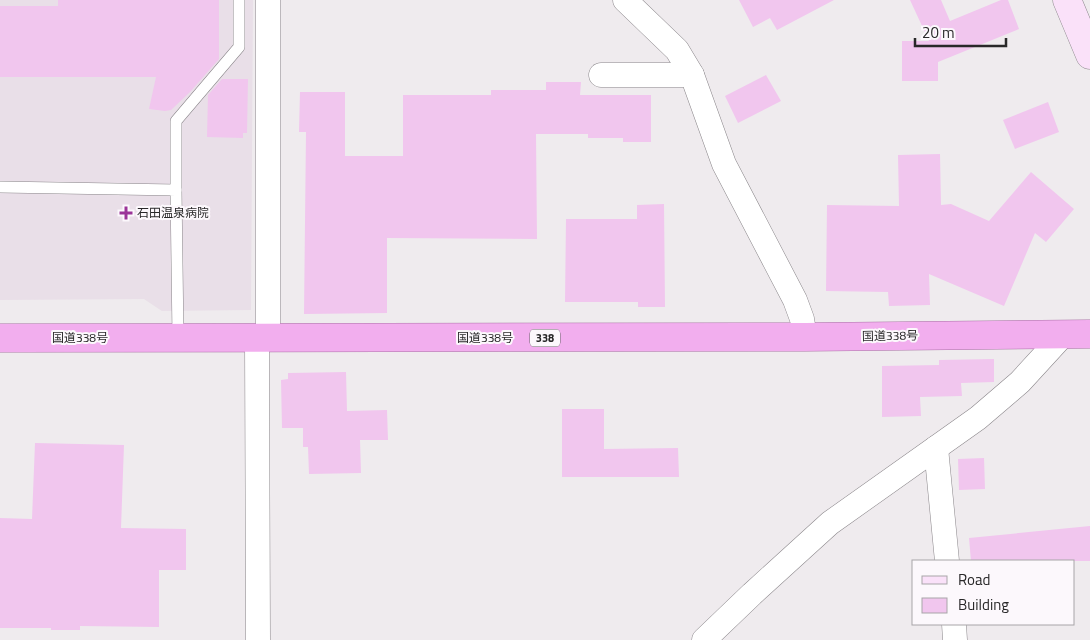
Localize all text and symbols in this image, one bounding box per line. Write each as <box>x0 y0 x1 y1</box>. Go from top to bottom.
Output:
scale bar <box>915 15 1006 47</box>
text: 20 m <box>922 21 955 44</box>
place label: 石田温泉病院 <box>137 203 209 222</box>
marker: 石田温泉病院 <box>119 206 133 220</box>
street label: 国道338号 <box>862 326 918 345</box>
street label: 国道338号 <box>52 328 108 347</box>
street label: 国道338号 <box>457 328 513 347</box>
road number: 338 <box>530 329 560 346</box>
legend <box>912 560 1075 625</box>
text: Road <box>958 568 990 591</box>
text: Building <box>958 593 1009 616</box>

